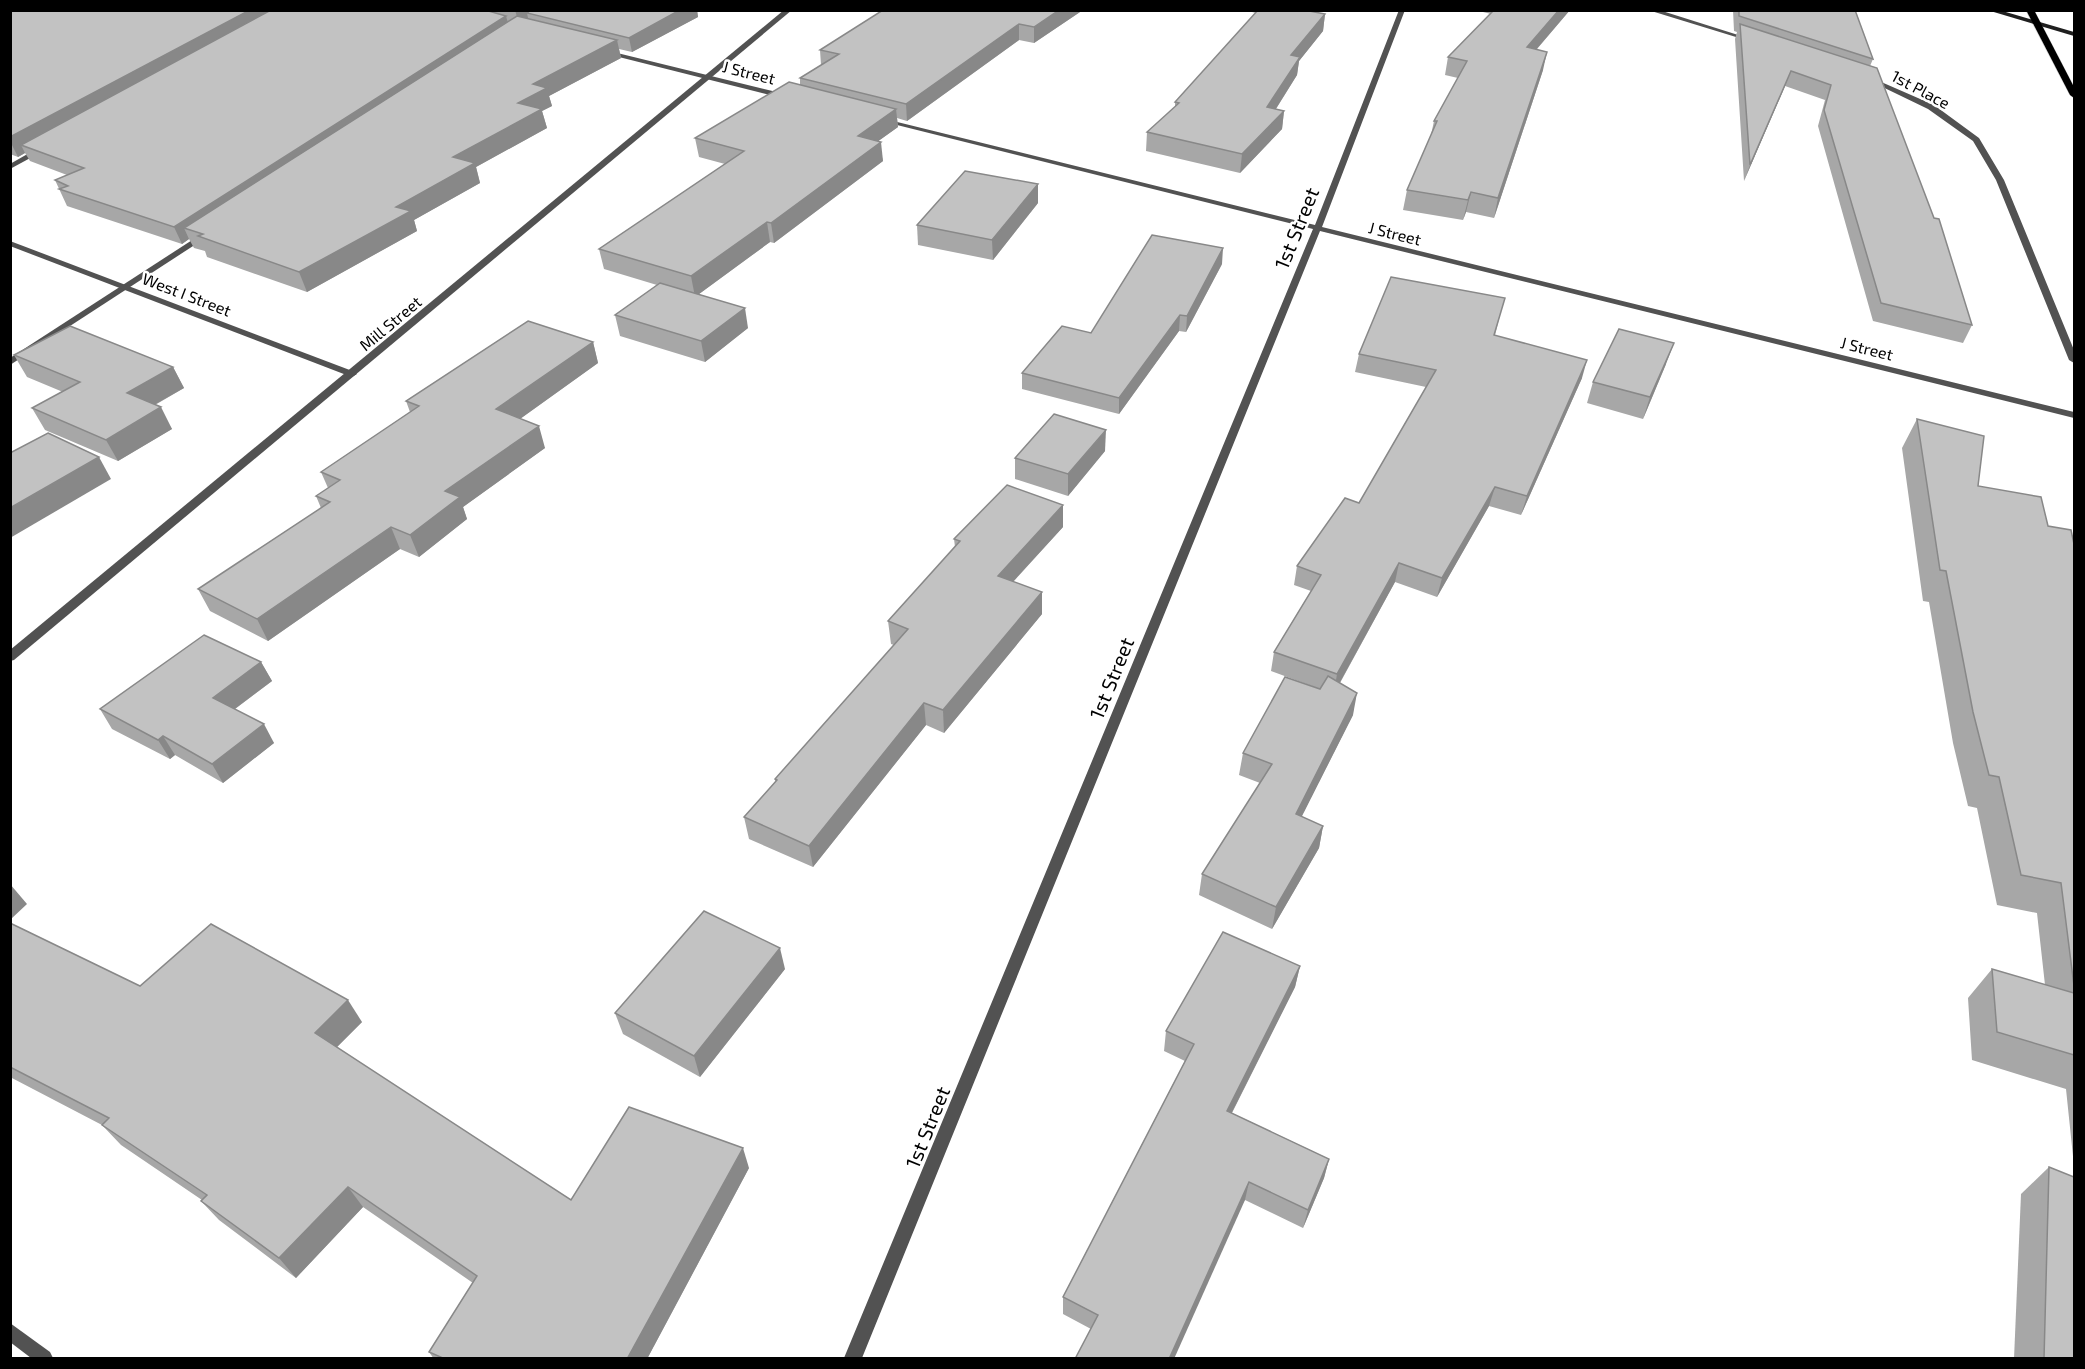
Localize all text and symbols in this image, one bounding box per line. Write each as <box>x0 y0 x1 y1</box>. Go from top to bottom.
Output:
street label: J Street <box>721 56 777 88</box>
street label: 1st Place <box>1889 66 1953 112</box>
street label: 1st Street <box>1269 183 1323 272</box>
street label: J Street <box>1367 217 1423 249</box>
street label: West I Street <box>140 268 234 320</box>
street label: Mill Street <box>355 292 425 354</box>
street label: J Street <box>1839 332 1895 364</box>
street label: 1st Street <box>1084 633 1138 722</box>
street label: 1st Street <box>900 1082 954 1171</box>

